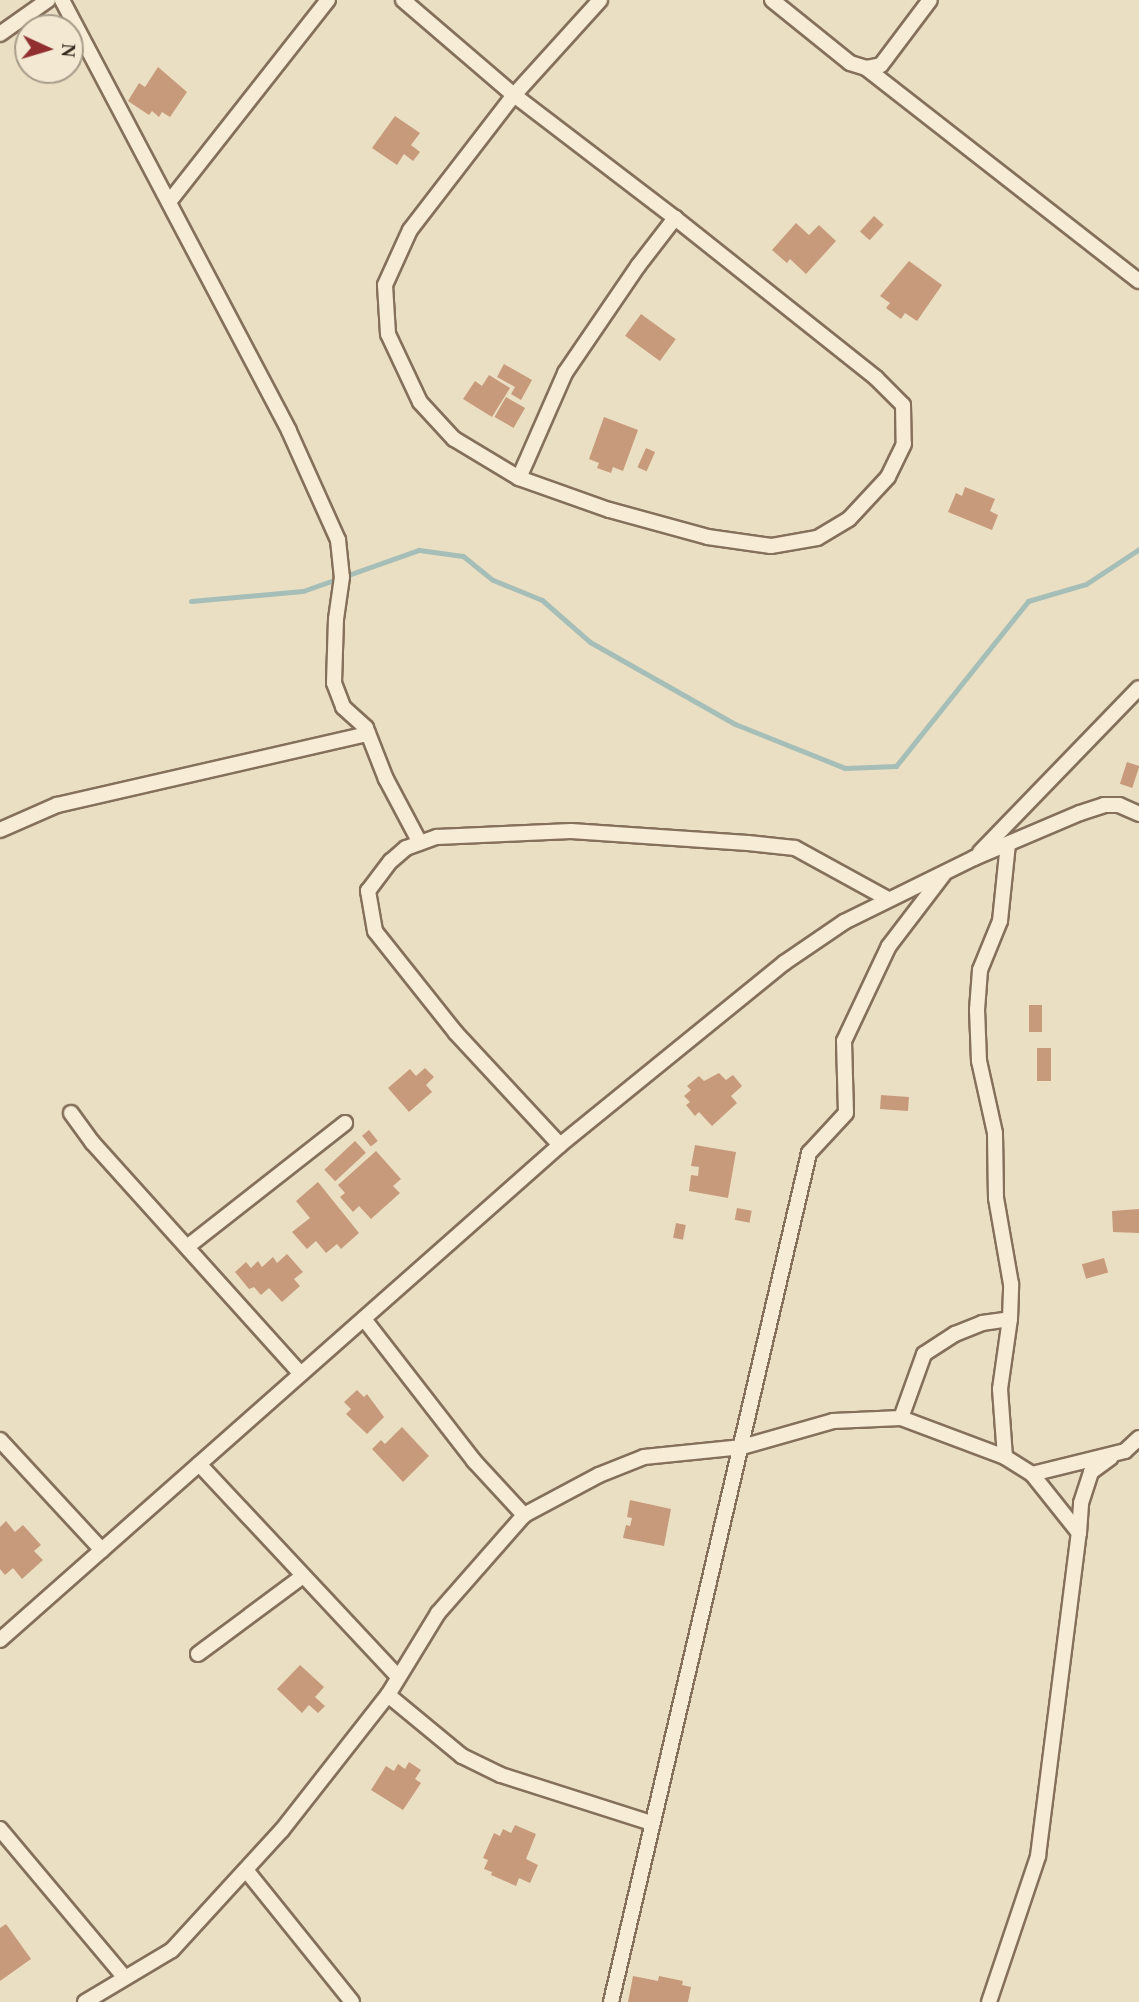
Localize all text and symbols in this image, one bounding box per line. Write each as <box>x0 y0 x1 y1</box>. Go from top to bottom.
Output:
north arrow <box>14 14 84 84</box>
text: N <box>57 43 79 58</box>

